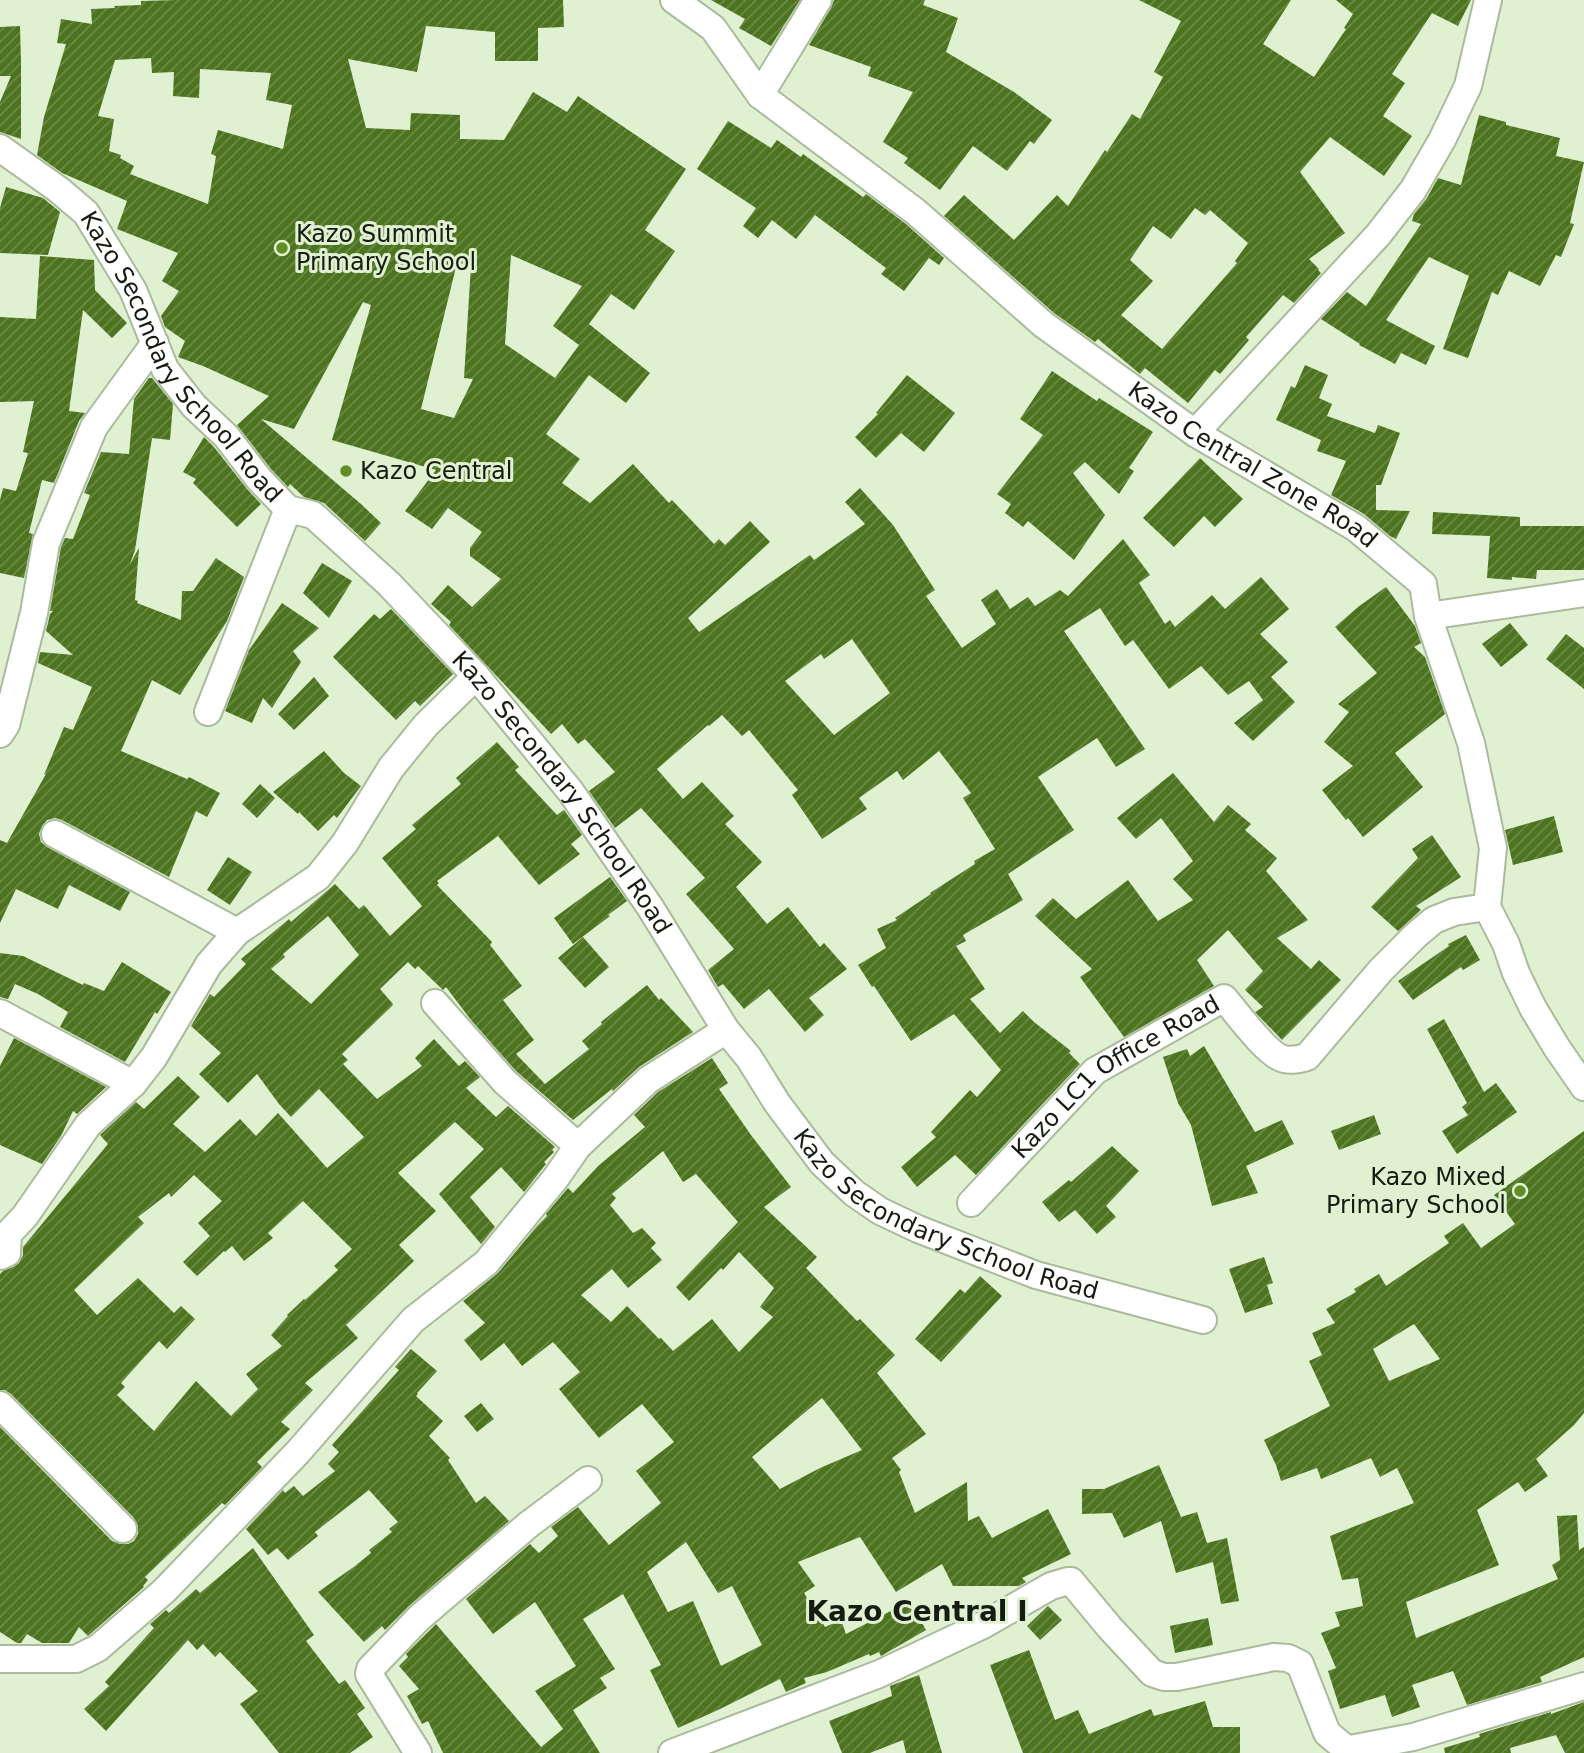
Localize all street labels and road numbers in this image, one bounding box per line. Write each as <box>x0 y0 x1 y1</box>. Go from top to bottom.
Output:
street label: Kazo Secondary School Road <box>74 206 288 508</box>
street label: Kazo Central Zone Road <box>1123 376 1383 554</box>
street label: Kazo Secondary School Road <box>446 645 677 939</box>
street label: Kazo LC1 Office Road <box>1006 989 1225 1164</box>
street label: Kazo Secondary School Road <box>787 1123 1102 1305</box>

